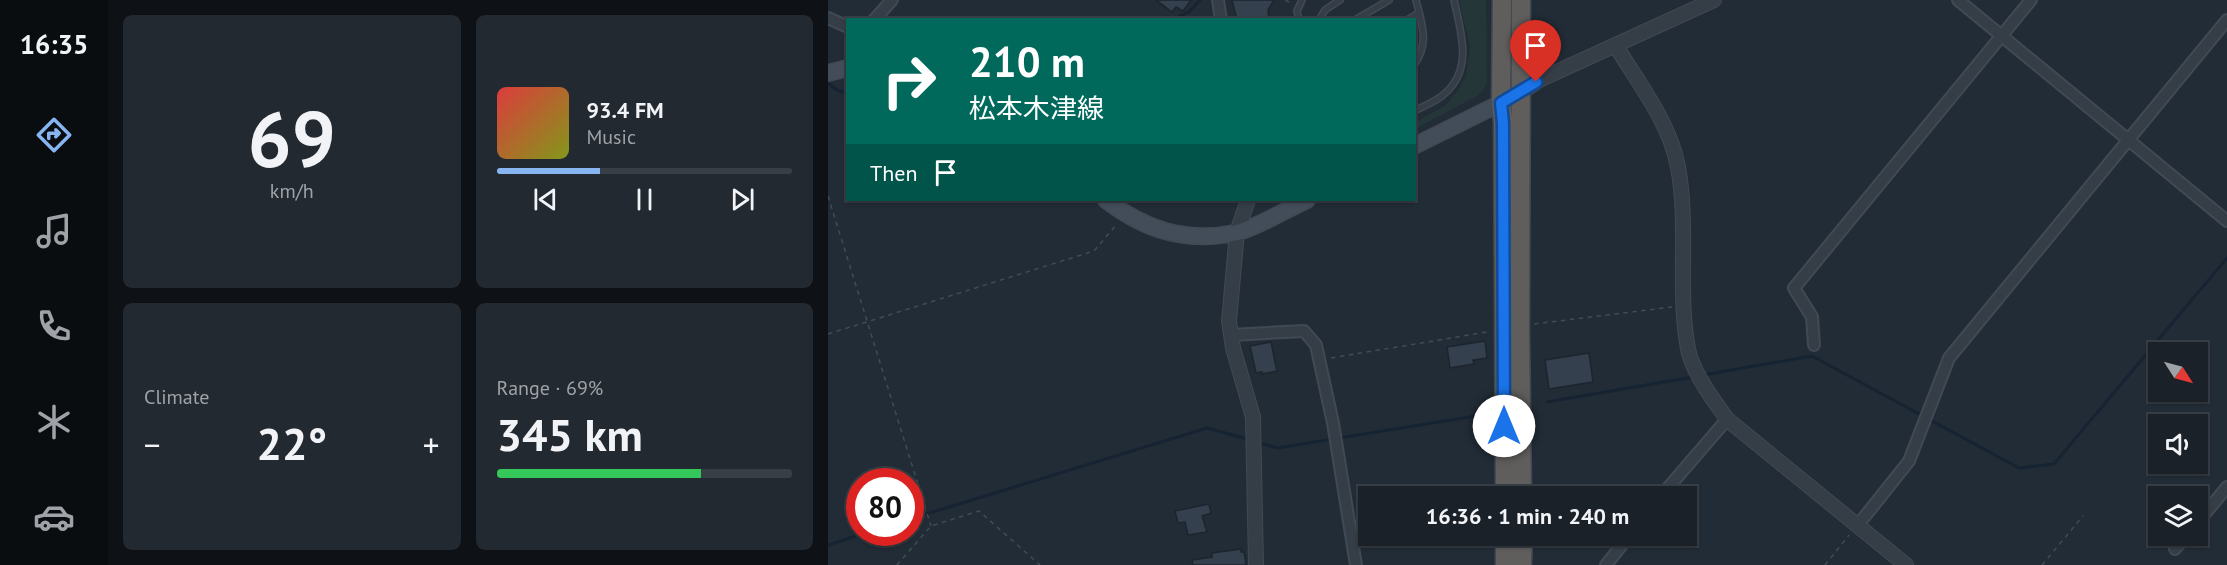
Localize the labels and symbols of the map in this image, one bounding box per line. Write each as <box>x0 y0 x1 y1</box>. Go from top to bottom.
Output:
pin <box>1510 20 1561 82</box>
north arrow <box>2148 342 2208 402</box>
position arrow <box>1472 394 1536 458</box>
speed limit sign: 80 <box>846 468 924 546</box>

